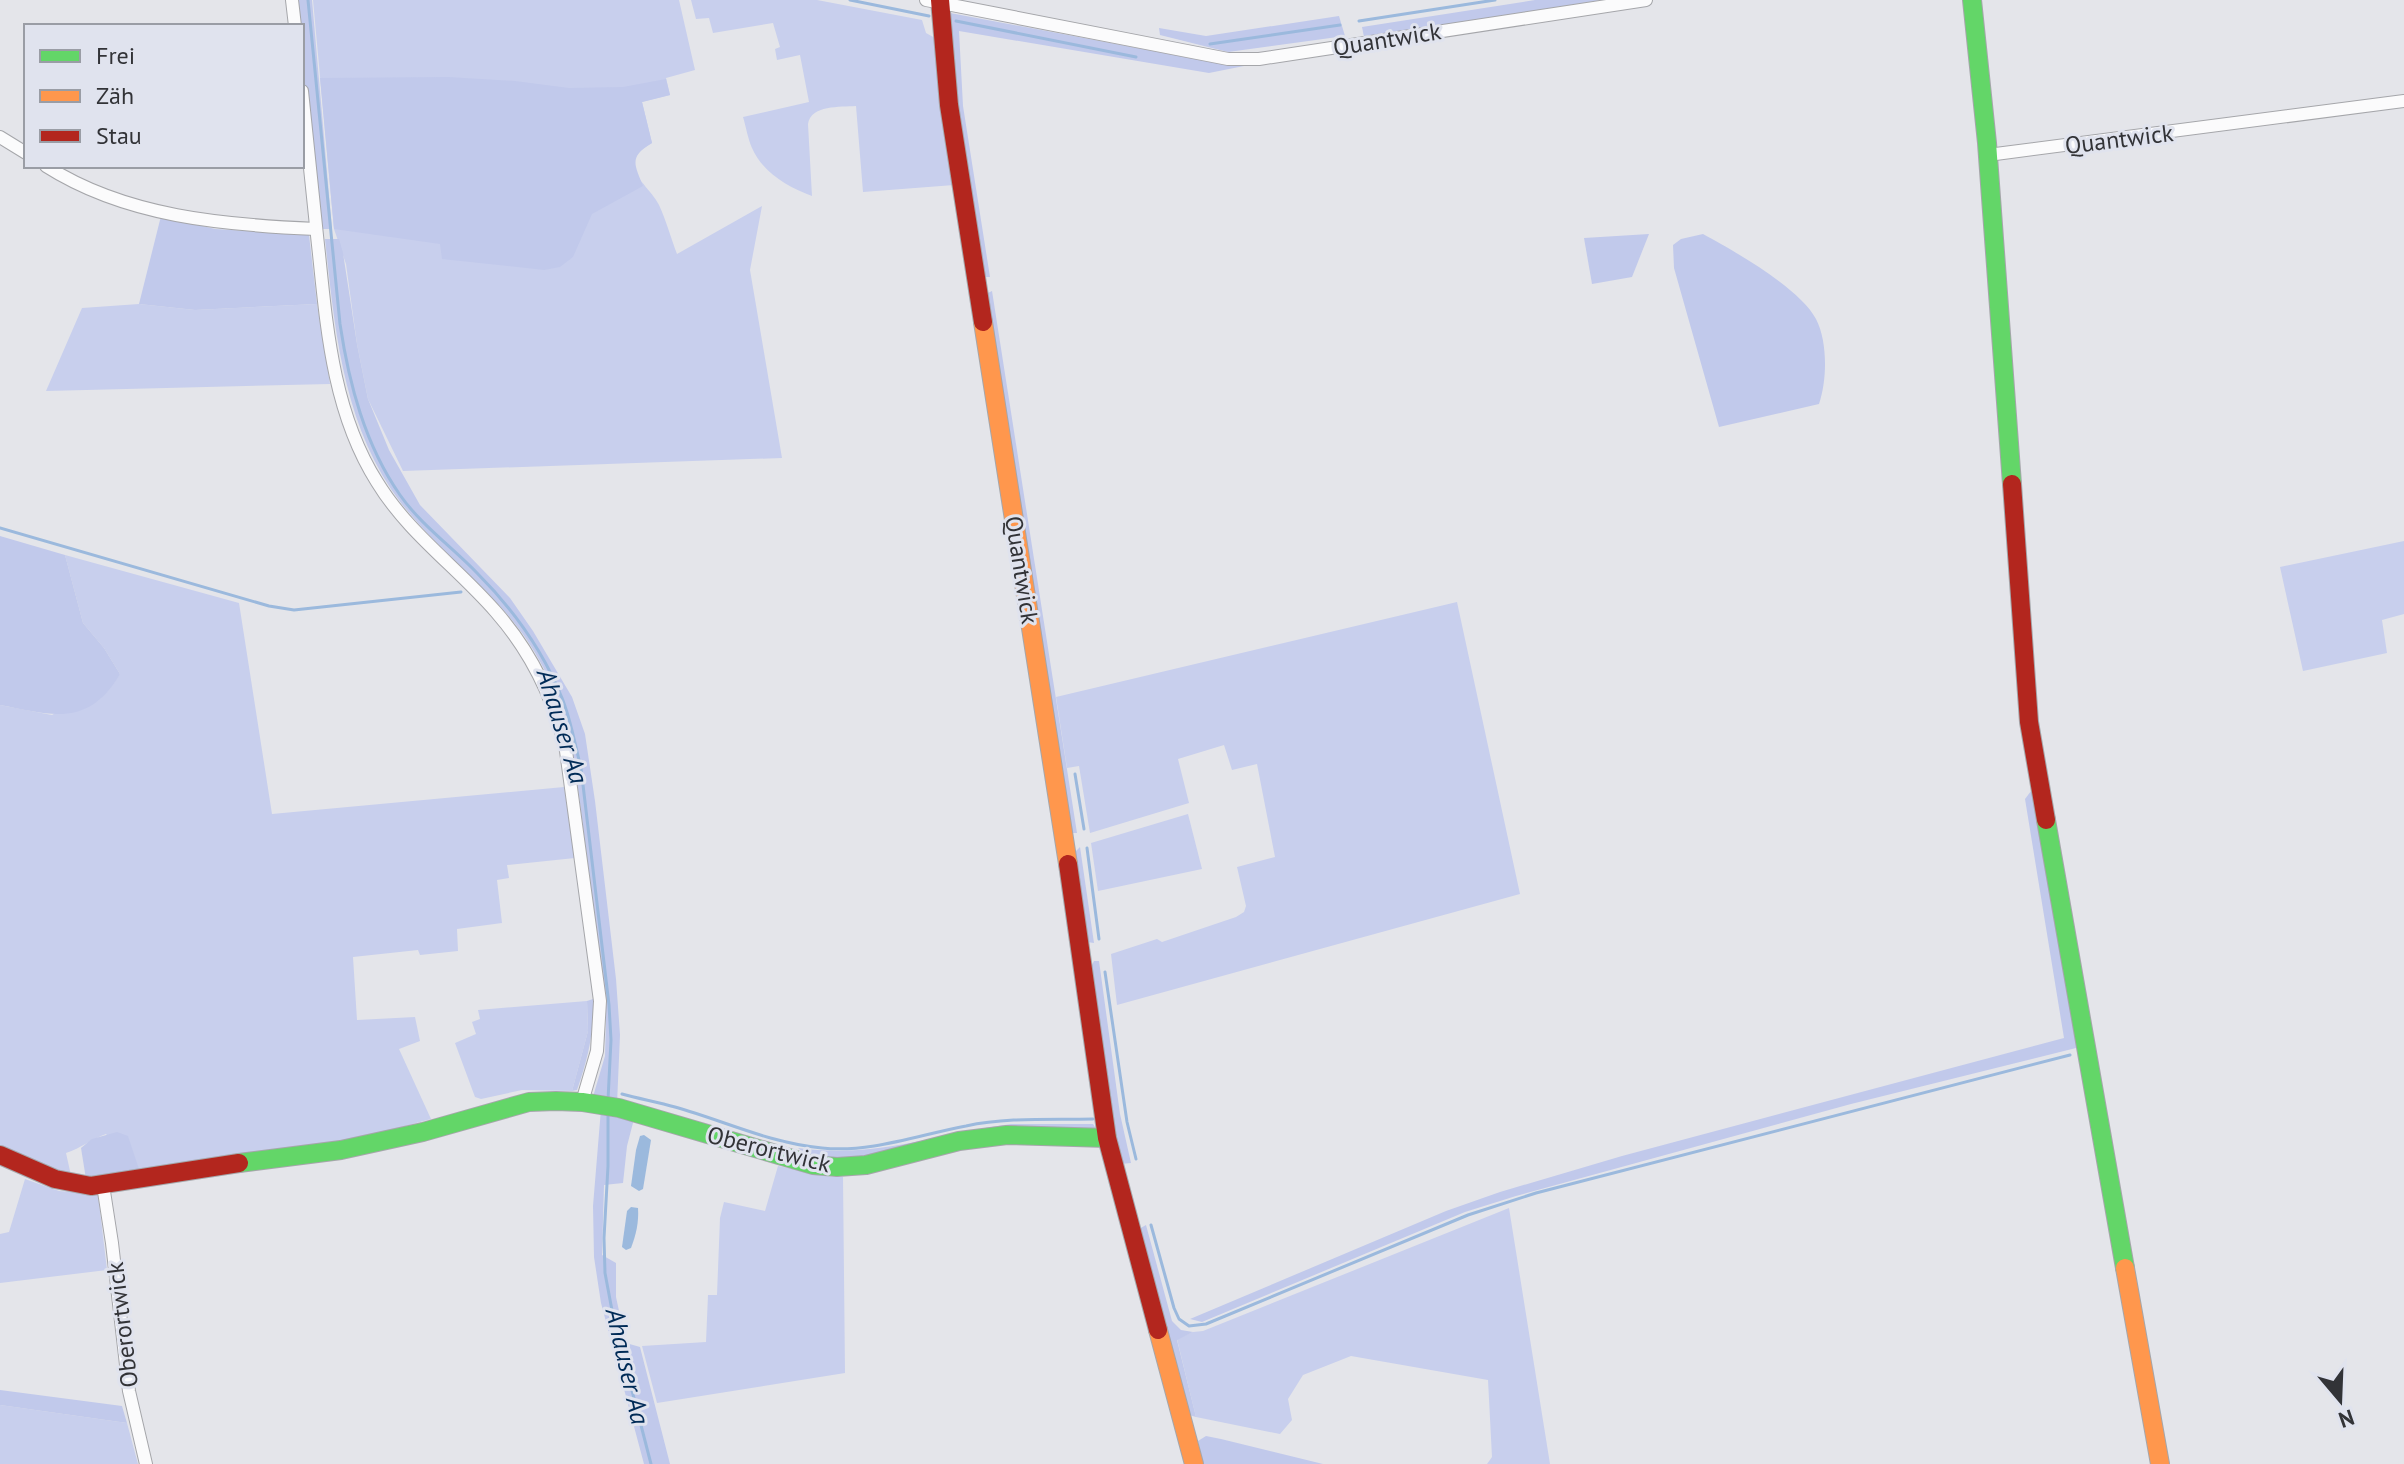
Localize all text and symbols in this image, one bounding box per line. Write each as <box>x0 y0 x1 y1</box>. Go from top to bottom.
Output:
street label: Quantwick <box>1331 15 1444 63</box>
legend <box>24 24 304 168</box>
text: Frei <box>96 40 135 71</box>
text: Zäh <box>96 80 134 111</box>
street label: Quantwick <box>2063 117 2175 161</box>
text: Stau <box>96 120 142 151</box>
street label: Quantwick <box>998 514 1046 627</box>
water label: Ahauser Aa <box>530 664 596 788</box>
street label: Oberortwick <box>704 1119 834 1179</box>
street label: Oberortwick <box>99 1260 145 1389</box>
water label: Ahauser Aa <box>598 1304 657 1428</box>
north arrow <box>2300 1360 2380 1440</box>
text: N <box>2335 1403 2358 1435</box>

